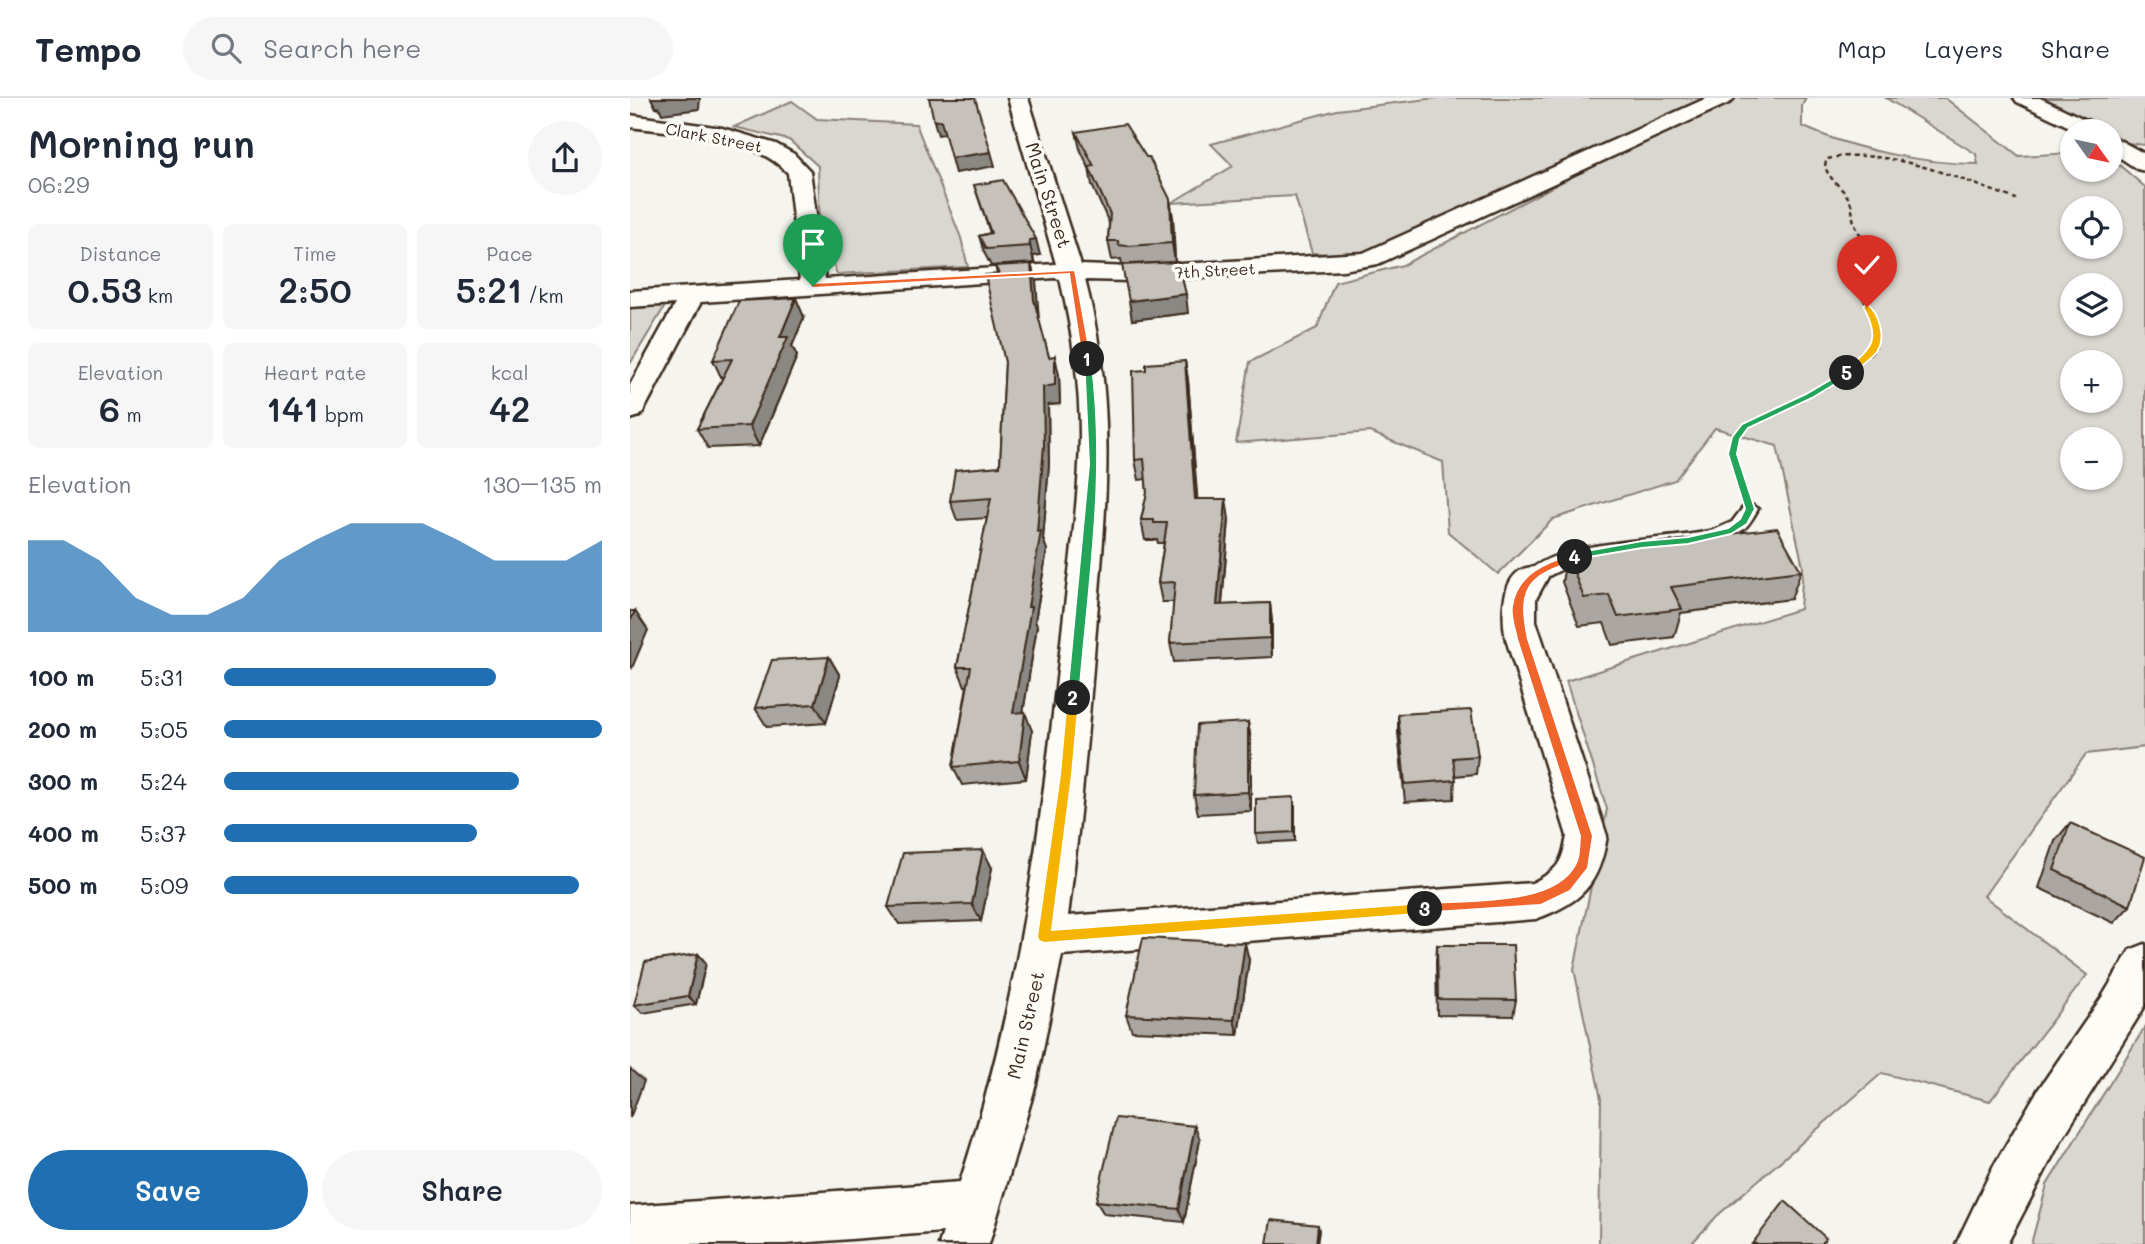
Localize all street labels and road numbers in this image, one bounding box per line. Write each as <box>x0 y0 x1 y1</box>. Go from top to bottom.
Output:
street label: Clark Street <box>664 117 764 157</box>
street label: Main Street <box>1020 139 1078 251</box>
street label: 7th Street <box>1174 257 1256 283</box>
street label: Main Street <box>1000 969 1050 1081</box>

